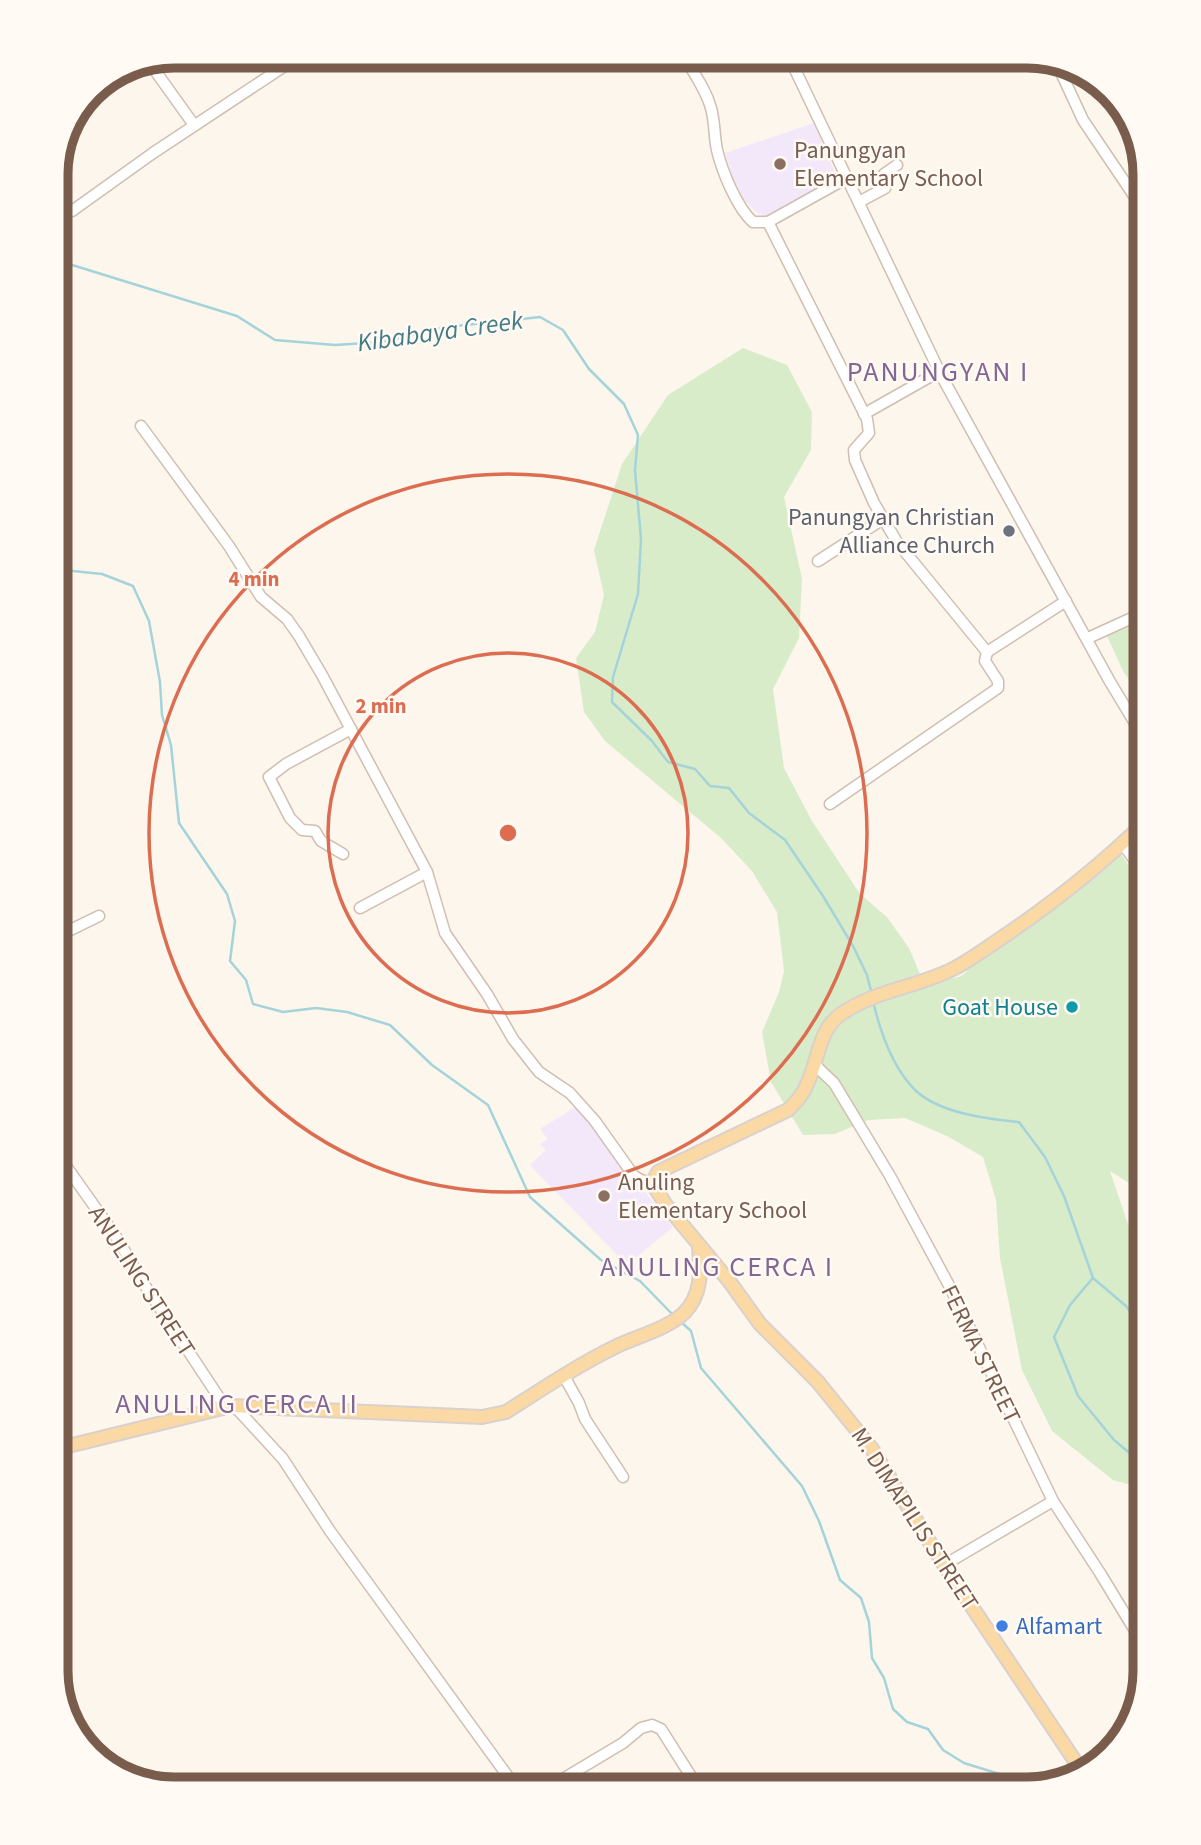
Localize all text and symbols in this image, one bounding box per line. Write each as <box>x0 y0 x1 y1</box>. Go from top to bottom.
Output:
place label: Panungyan Elementary School <box>794 133 983 196</box>
marker: Panungyan Elementary School <box>772 156 788 172</box>
water label: Kibabaya Creek <box>355 301 526 361</box>
district label: PANUNGYAN I <box>847 352 1029 392</box>
place label: Panungyan Christian Alliance Church <box>788 500 995 563</box>
marker: Panungyan Christian Alliance Church <box>1001 523 1017 539</box>
text: 4 min <box>228 564 280 594</box>
text: 2 min <box>355 691 407 721</box>
centre of rings <box>496 821 520 845</box>
place label: Goat House <box>942 990 1058 1025</box>
marker: Goat House <box>1064 999 1080 1015</box>
place label: Anuling Elementary School <box>618 1165 807 1228</box>
marker: Anuling Elementary School <box>596 1188 612 1204</box>
street label: ANULING STREET <box>79 1199 204 1364</box>
district label: ANULING CERCA I <box>600 1247 834 1287</box>
street label: FERMA STREET <box>932 1279 1029 1430</box>
district label: ANULING CERCA II <box>115 1384 359 1424</box>
street label: M. DIMAPILIS STREET <box>842 1421 987 1618</box>
place label: Alfamart <box>1016 1609 1102 1644</box>
marker: Alfamart <box>994 1618 1010 1634</box>

